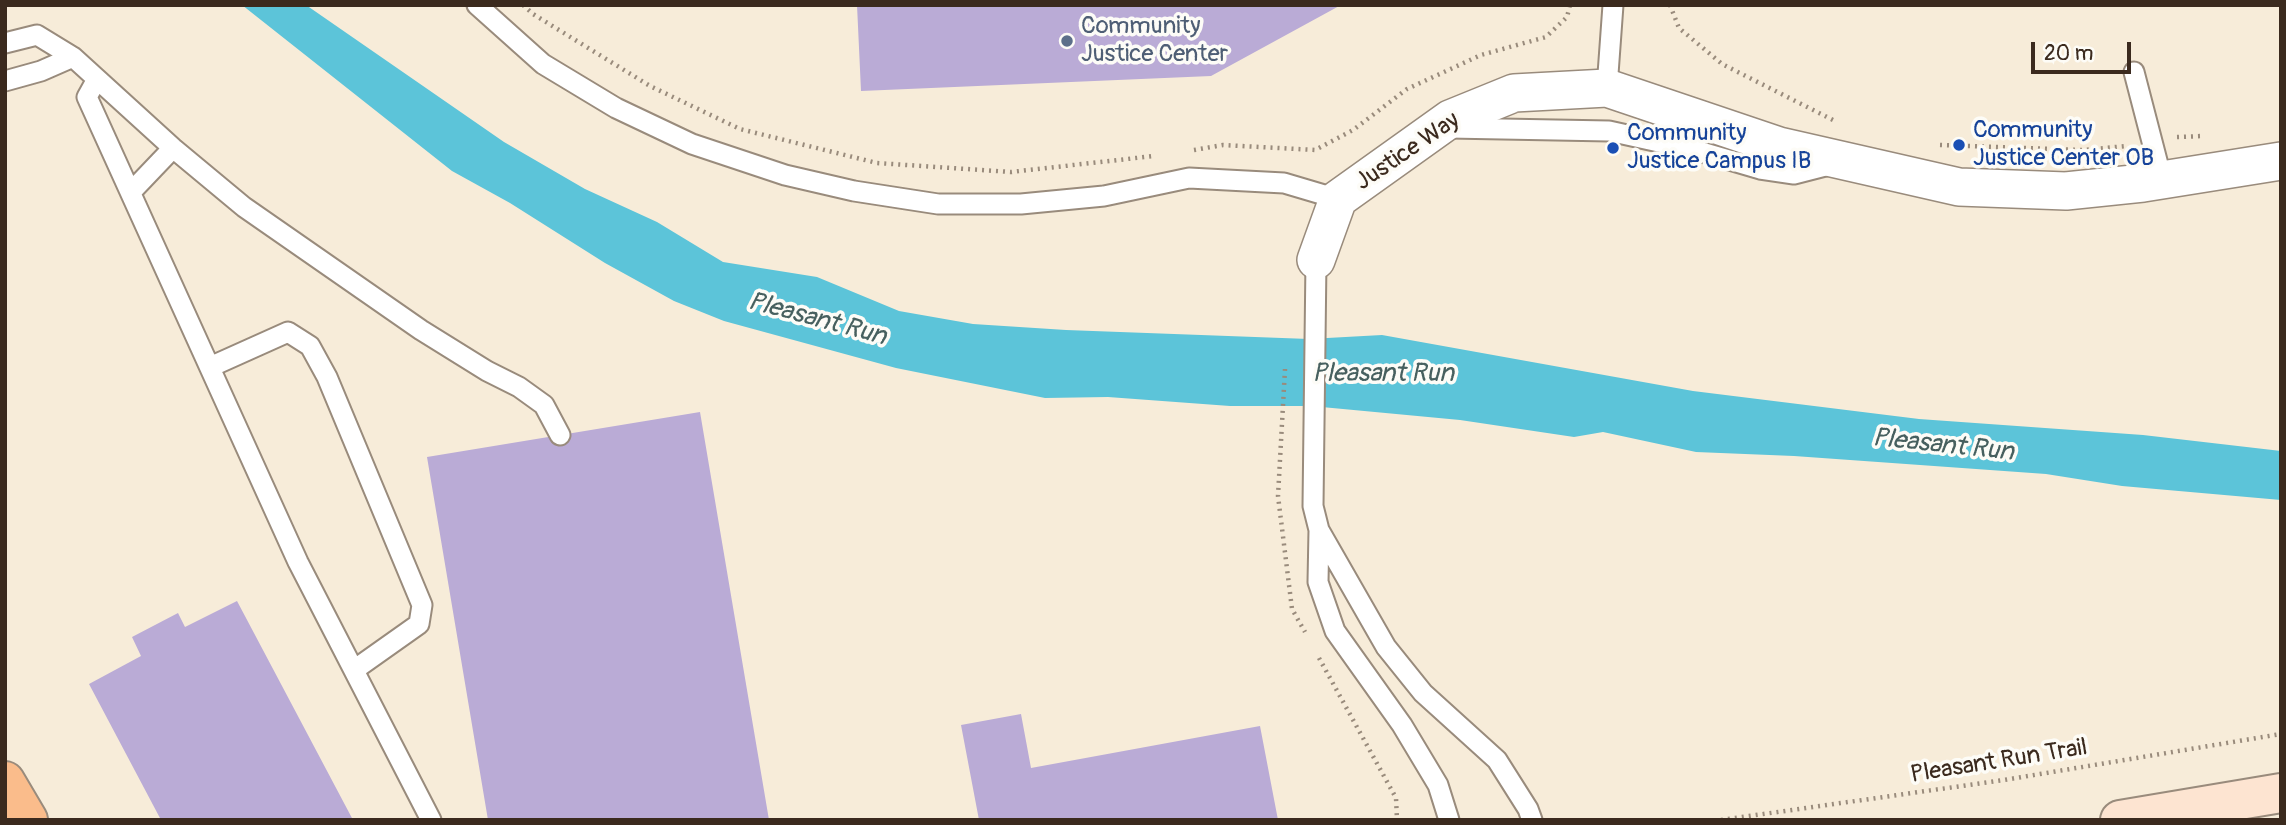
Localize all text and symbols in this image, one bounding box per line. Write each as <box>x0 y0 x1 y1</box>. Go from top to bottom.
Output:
place label: Community Justice Center <box>1081 13 1228 69</box>
scale bar <box>2034 28 2134 72</box>
marker: Community Justice Center <box>1059 33 1075 49</box>
text: 20 m <box>2044 40 2093 67</box>
street label: Justice Way <box>1350 107 1466 197</box>
place label: Community Justice Center OB <box>1973 117 2154 173</box>
place label: Community Justice Campus IB <box>1627 120 1811 176</box>
marker: Community Justice Center OB <box>1951 137 1967 153</box>
marker: Community Justice Campus IB <box>1605 140 1621 156</box>
water label: Pleasant Run <box>744 287 890 353</box>
water label: Pleasant Run <box>1312 358 1454 390</box>
water label: Pleasant Run <box>1871 423 2015 469</box>
street label: Pleasant Run Trail <box>1909 734 2089 790</box>

